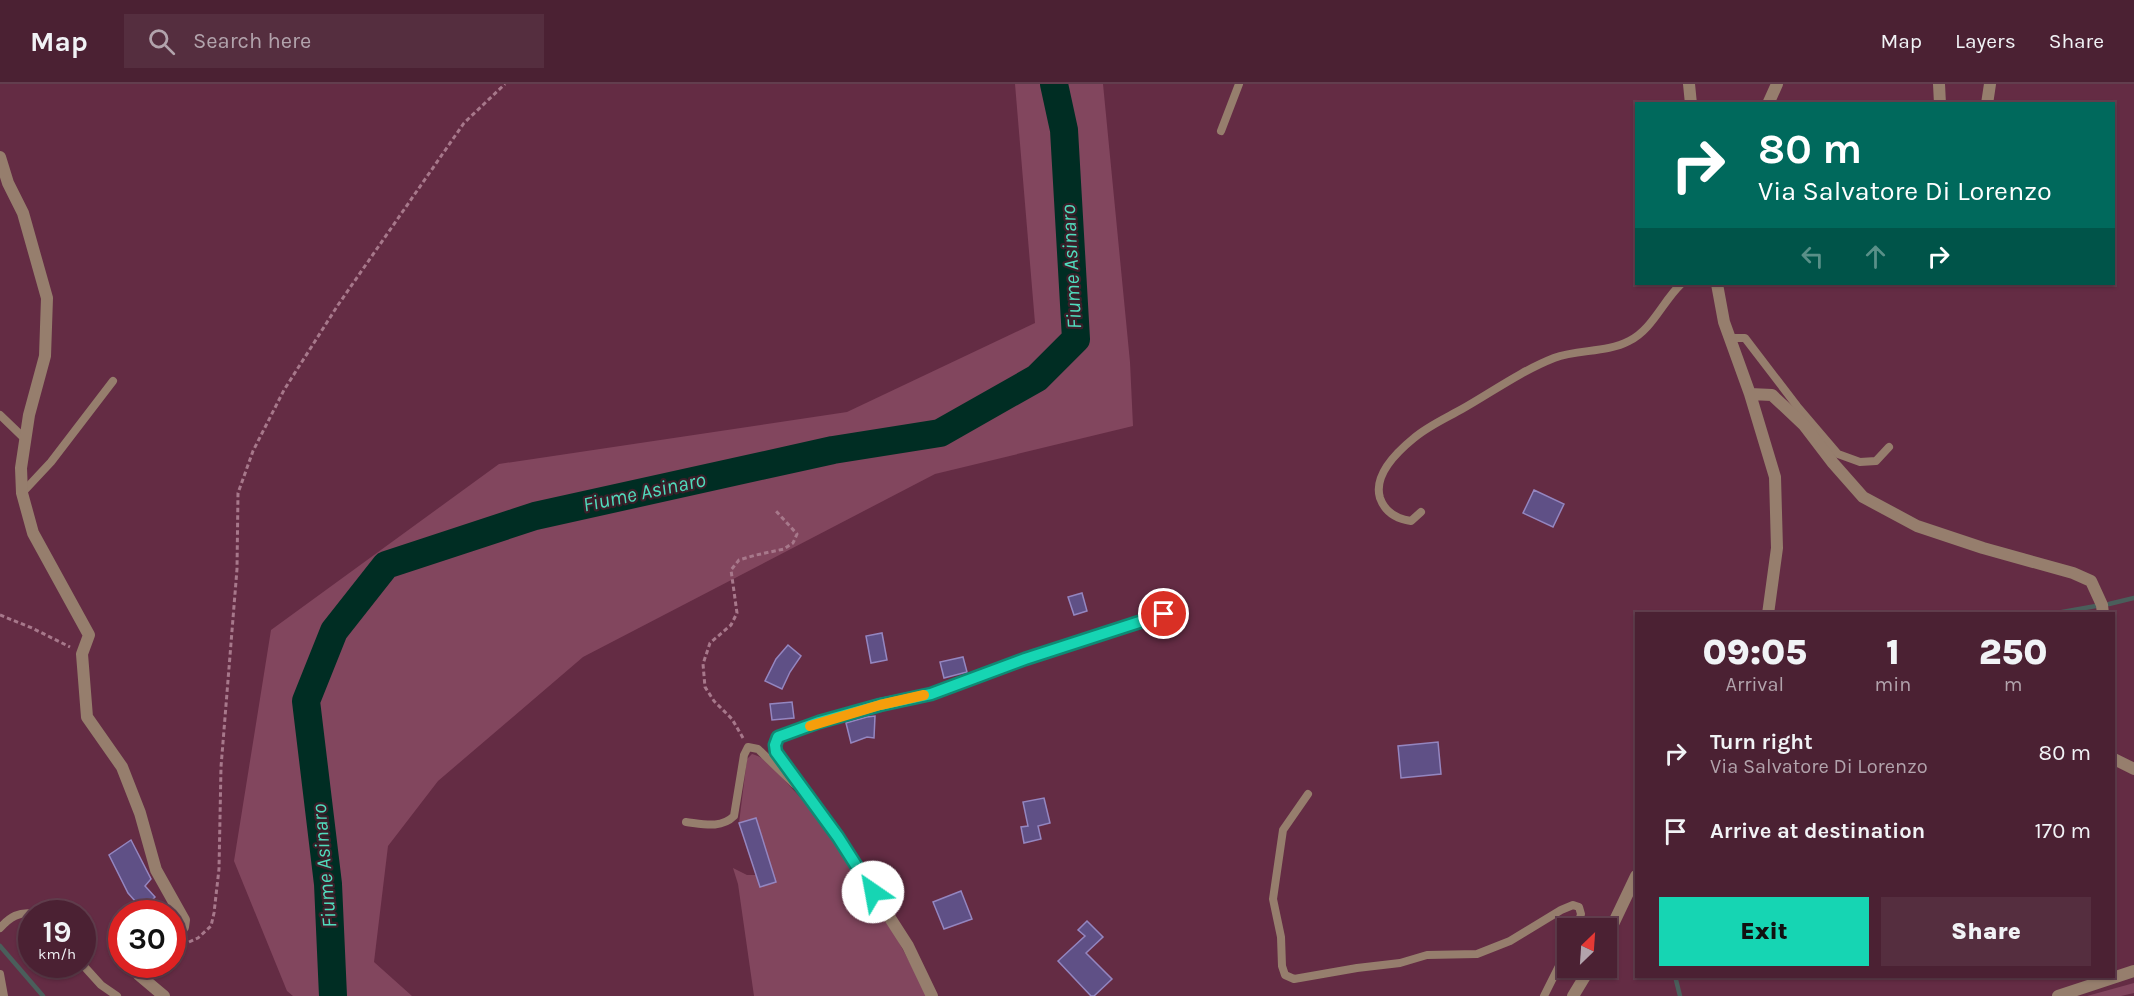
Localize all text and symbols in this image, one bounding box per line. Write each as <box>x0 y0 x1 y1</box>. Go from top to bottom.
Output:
search box <box>124 14 544 68</box>
text: Map <box>30 25 88 58</box>
icon: search <box>145 25 178 58</box>
text: Search here <box>193 28 311 54</box>
text: Map <box>1880 29 1922 53</box>
text: Layers <box>1955 29 2016 53</box>
text: Share <box>2049 29 2104 53</box>
text: 80 m <box>1758 124 1862 174</box>
icon: right <box>1659 126 1737 204</box>
text: Via Salvatore Di Lorenzo <box>1758 175 2052 207</box>
water label: Fiume Asinaro <box>1056 203 1086 330</box>
icon: left <box>1796 240 1829 273</box>
icon: ahead <box>1859 240 1892 273</box>
icon: right <box>1922 240 1955 273</box>
water label: Fiume Asinaro <box>580 467 708 517</box>
pin <box>1138 588 1189 639</box>
icon: arrive <box>1147 597 1180 630</box>
text: 09:05 <box>1703 631 1807 673</box>
text: 1 <box>1886 631 1900 673</box>
text: 250 <box>1979 631 2047 673</box>
text: Arrival <box>1725 673 1784 696</box>
text: min <box>1874 673 1911 696</box>
text: m <box>2004 673 2022 696</box>
text: Turn right <box>1710 729 1813 755</box>
icon: right <box>1659 737 1692 770</box>
text: 80 m <box>2039 740 2091 766</box>
text: Via Salvatore Di Lorenzo <box>1710 755 1928 778</box>
water label: Fiume Asinaro <box>307 802 341 929</box>
icon: arrive <box>1659 815 1692 848</box>
text: Arrive at destination <box>1710 818 1925 844</box>
text: 170 m <box>2035 818 2091 844</box>
position arrow <box>841 860 905 924</box>
button: Exit <box>1659 897 1869 966</box>
button: Share <box>1881 897 2091 966</box>
speed limit sign: 30 <box>108 900 186 978</box>
text: 19 <box>42 914 71 950</box>
north arrow <box>1557 918 1617 978</box>
map controls <box>1557 918 1617 978</box>
text: km/h <box>38 945 76 963</box>

